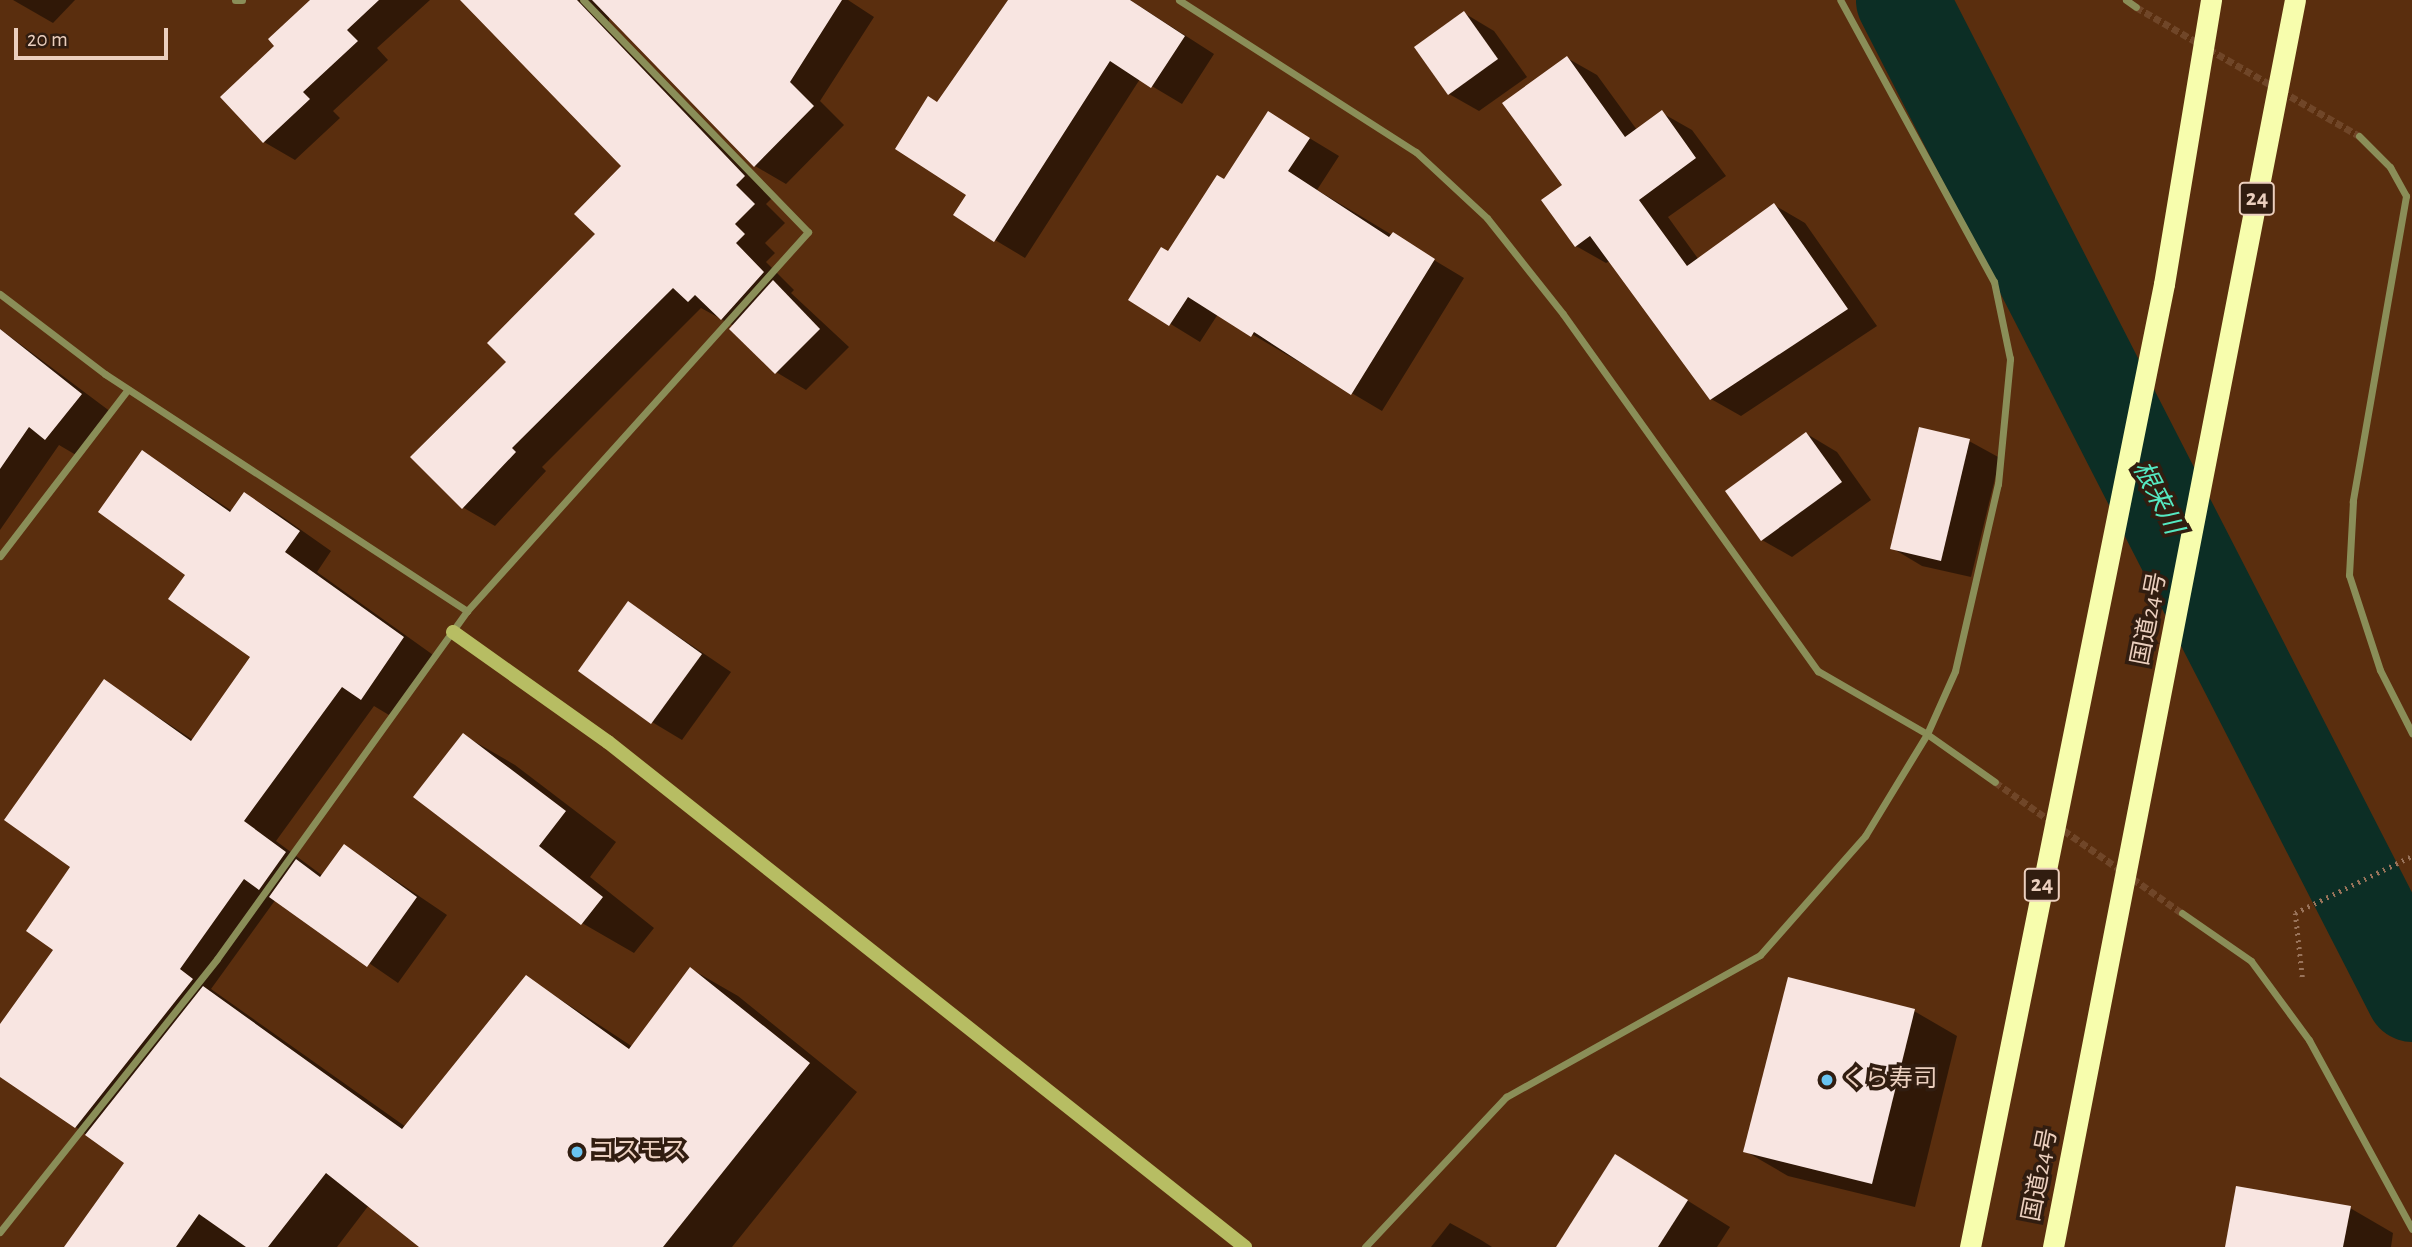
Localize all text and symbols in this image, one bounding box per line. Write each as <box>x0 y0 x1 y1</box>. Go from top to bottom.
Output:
scale bar <box>18 14 172 58</box>
text: 20 m <box>27 29 68 50</box>
road number: 24 <box>2238 180 2276 218</box>
water label: 根来川 <box>2125 456 2189 540</box>
street label: 国道24号 <box>2127 570 2173 668</box>
road number: 24 <box>2023 866 2061 904</box>
place label: くら寿司 <box>1841 1066 1937 1094</box>
marker: くら寿司 <box>1819 1072 1835 1088</box>
street label: 国道24号 <box>2018 1126 2064 1224</box>
place label: コスモス <box>591 1138 687 1166</box>
marker: コスモス <box>569 1144 585 1160</box>

